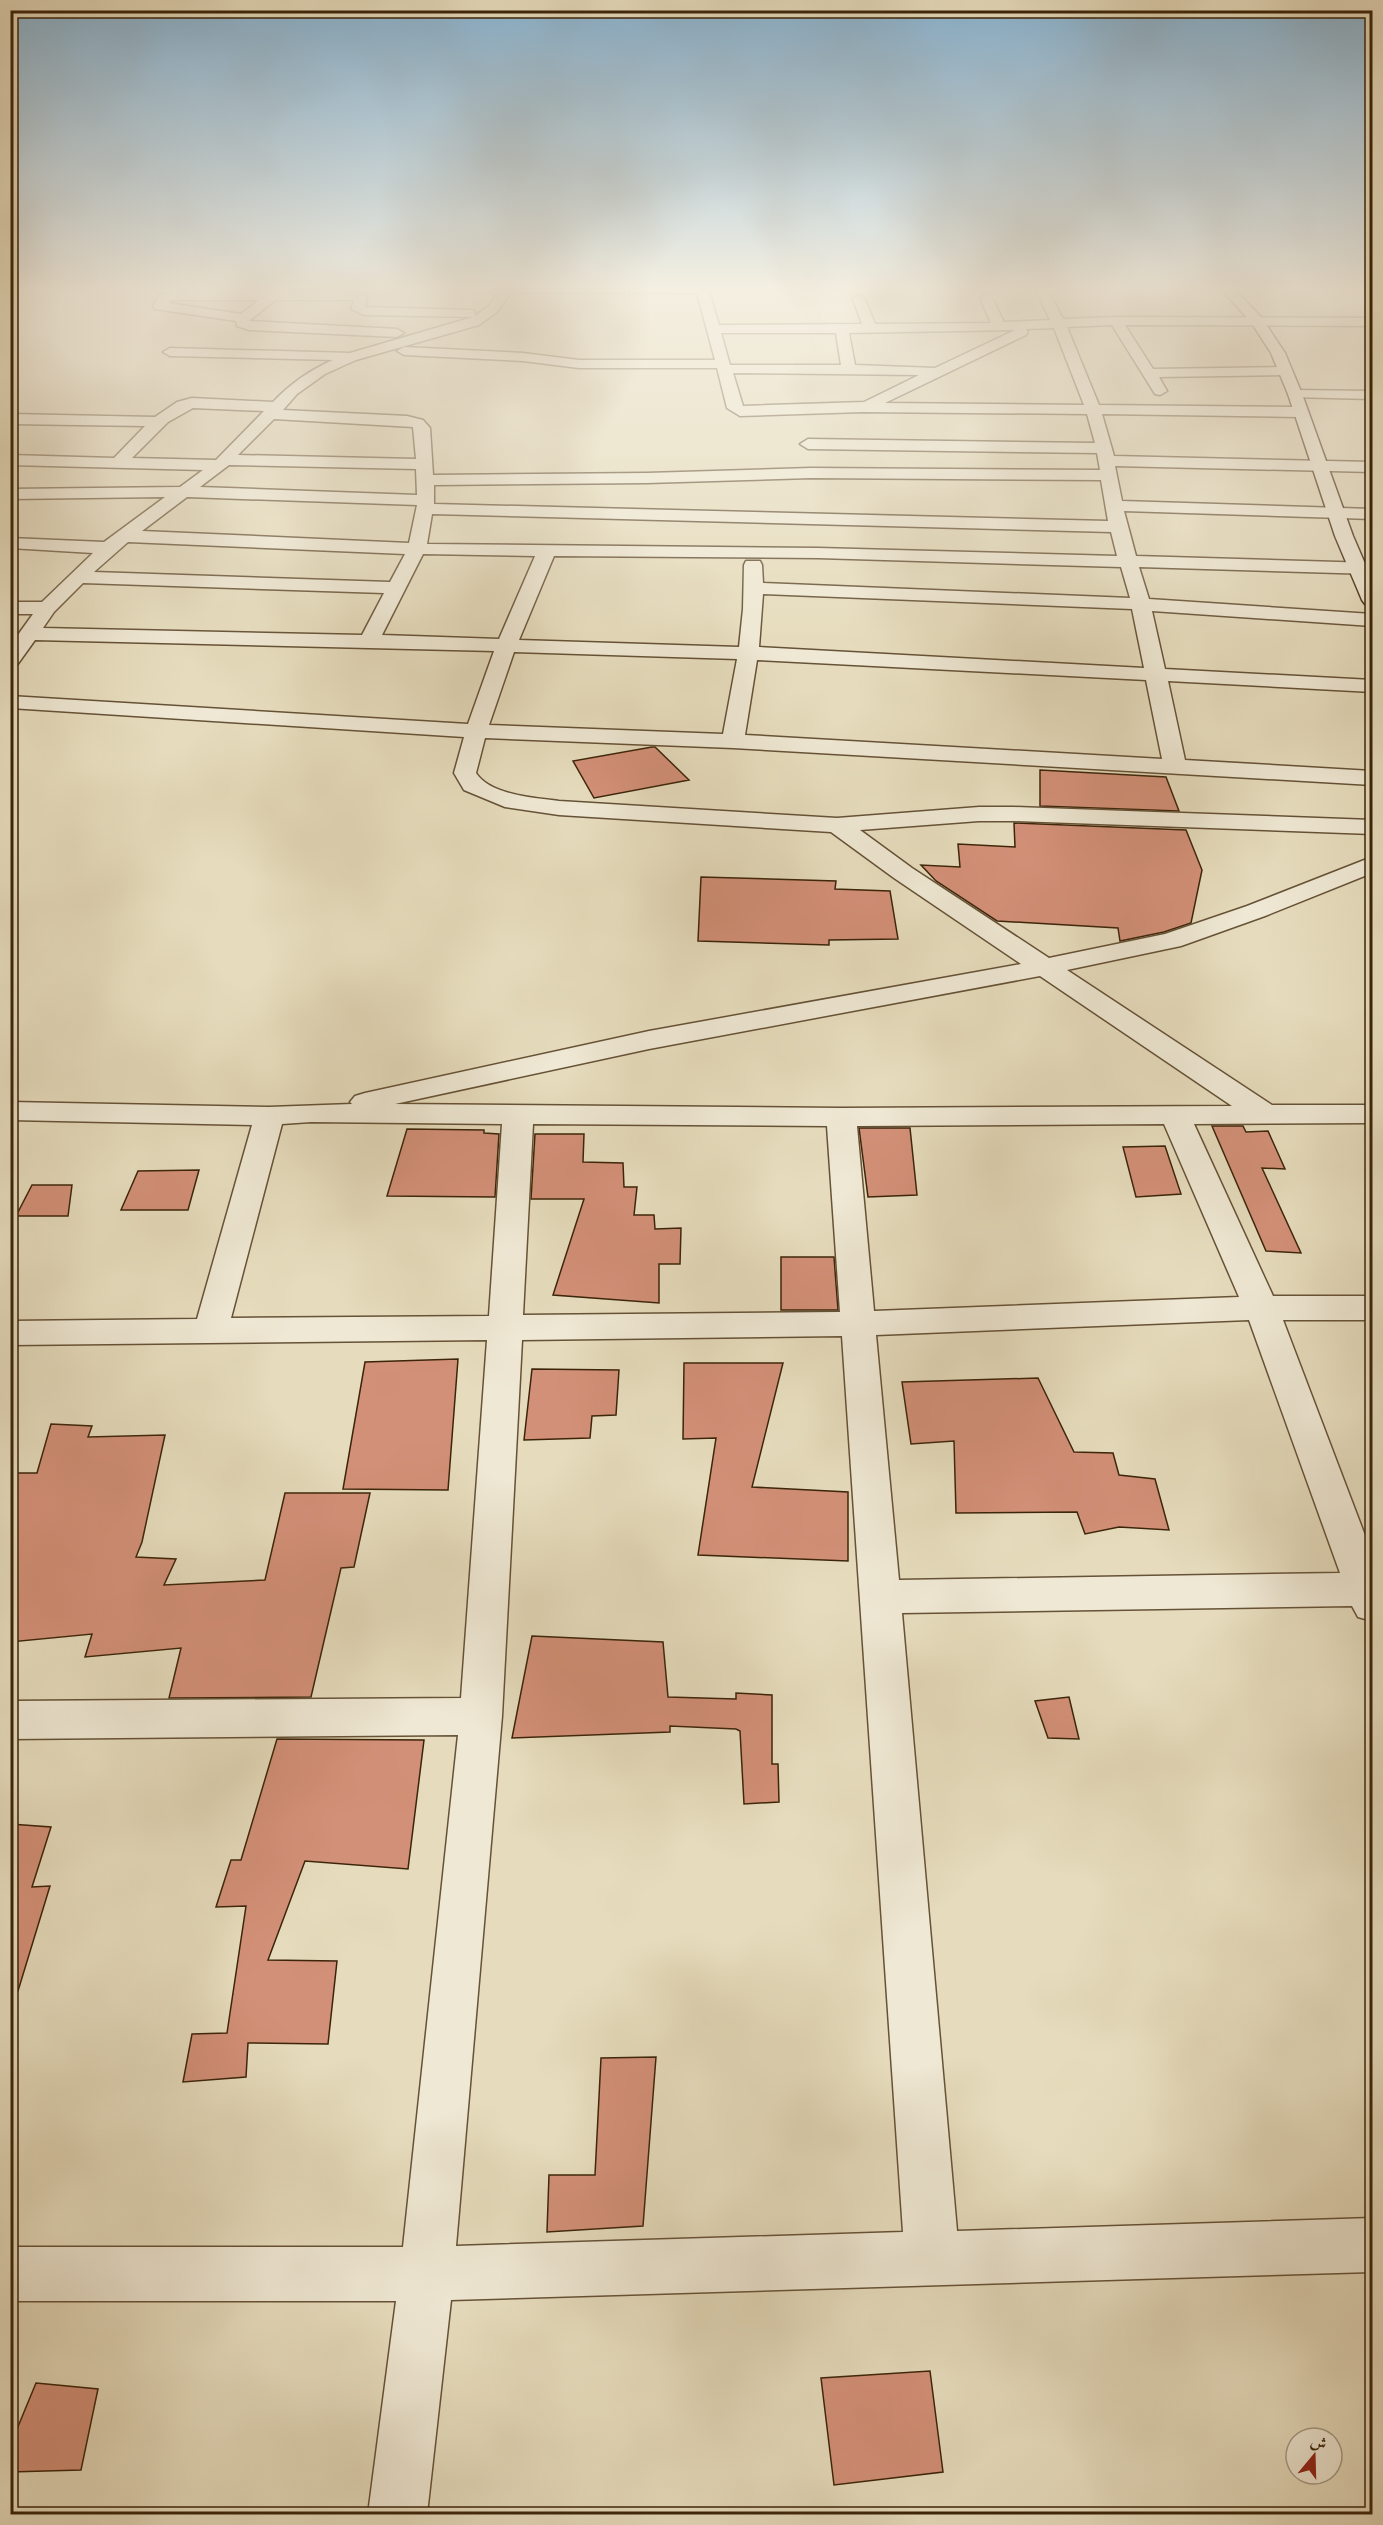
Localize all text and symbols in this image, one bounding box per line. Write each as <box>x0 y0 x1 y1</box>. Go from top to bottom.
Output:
north arrow <box>1284 2426 1344 2486</box>
text: ش <box>1308 2430 1330 2455</box>

